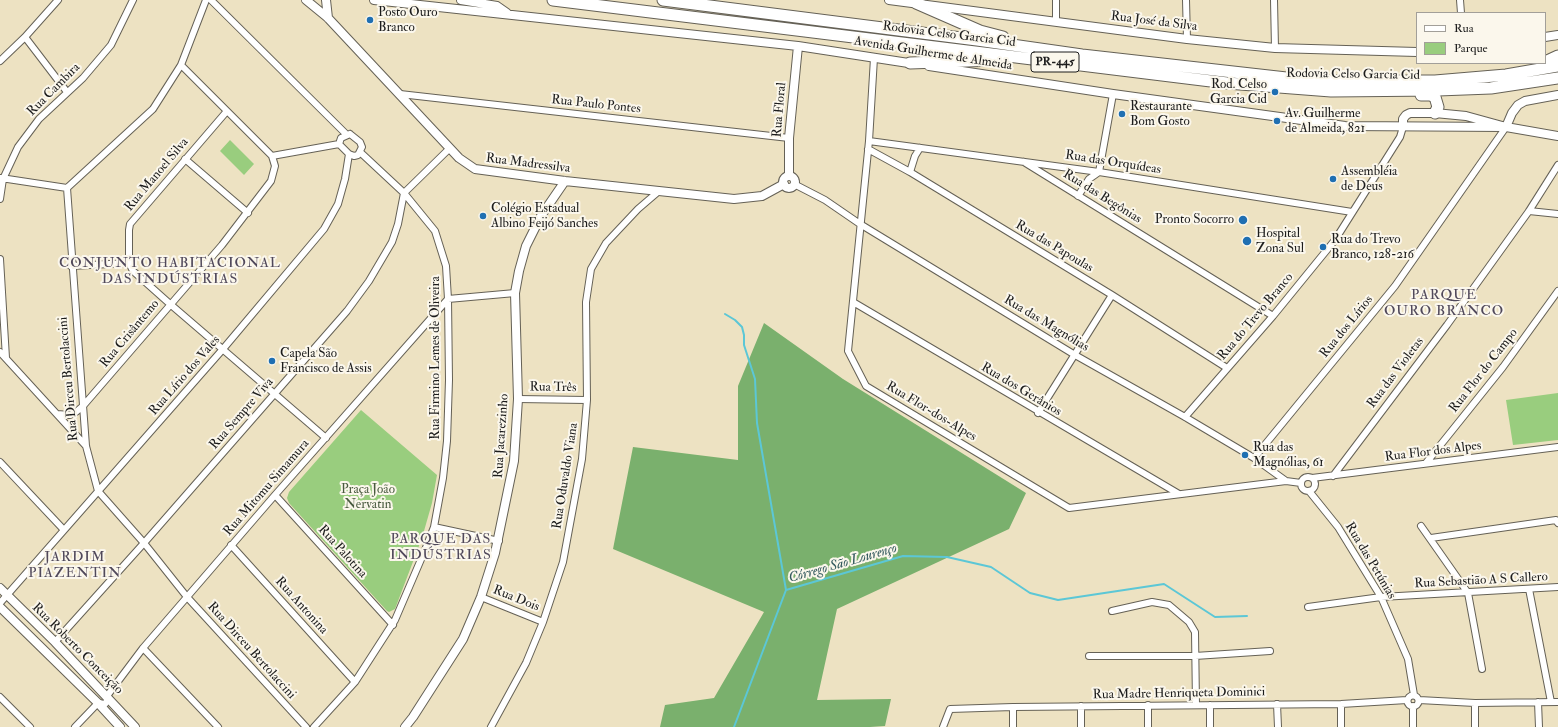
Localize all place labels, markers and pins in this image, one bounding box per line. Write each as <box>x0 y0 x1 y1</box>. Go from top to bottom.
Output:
place label: Posto Ouro Branco <box>378 5 437 36</box>
marker: Posto Ouro Branco <box>365 15 375 25</box>
place label: Rod. Celso Garcia Cid <box>1210 77 1267 108</box>
marker: Rod. Celso Garcia Cid <box>1270 87 1280 97</box>
place label: Restaurante Bom Gosto <box>1130 99 1192 130</box>
place label: Av. Guilherme de Almeida, 821 <box>1285 106 1365 137</box>
marker: Restaurante Bom Gosto <box>1117 109 1127 119</box>
marker: Av. Guilherme de Almeida, 821 <box>1272 116 1282 126</box>
place label: Assembléia de Deus <box>1341 164 1397 195</box>
marker: Assembléia de Deus <box>1328 174 1338 184</box>
place label: Colégio Estadual Albino Feijó Sanches <box>491 201 598 232</box>
marker: Colégio Estadual Albino Feijó Sanches <box>478 211 488 221</box>
place label: Pronto Socorro <box>1155 212 1234 228</box>
marker: Pronto Socorro <box>1237 214 1249 226</box>
place label: Hospital Zona Sul <box>1256 226 1304 257</box>
place label: Rua do Trevo Branco, 128-216 <box>1331 232 1414 263</box>
marker: Hospital Zona Sul <box>1241 235 1253 247</box>
marker: Rua do Trevo Branco, 128-216 <box>1318 242 1328 252</box>
place label: Capela São Francisco de Assis <box>280 346 372 377</box>
marker: Capela São Francisco de Assis <box>267 356 277 366</box>
place label: Rua das Magnólias, 61 <box>1253 440 1324 471</box>
marker: Rua das Magnólias, 61 <box>1240 450 1250 460</box>

